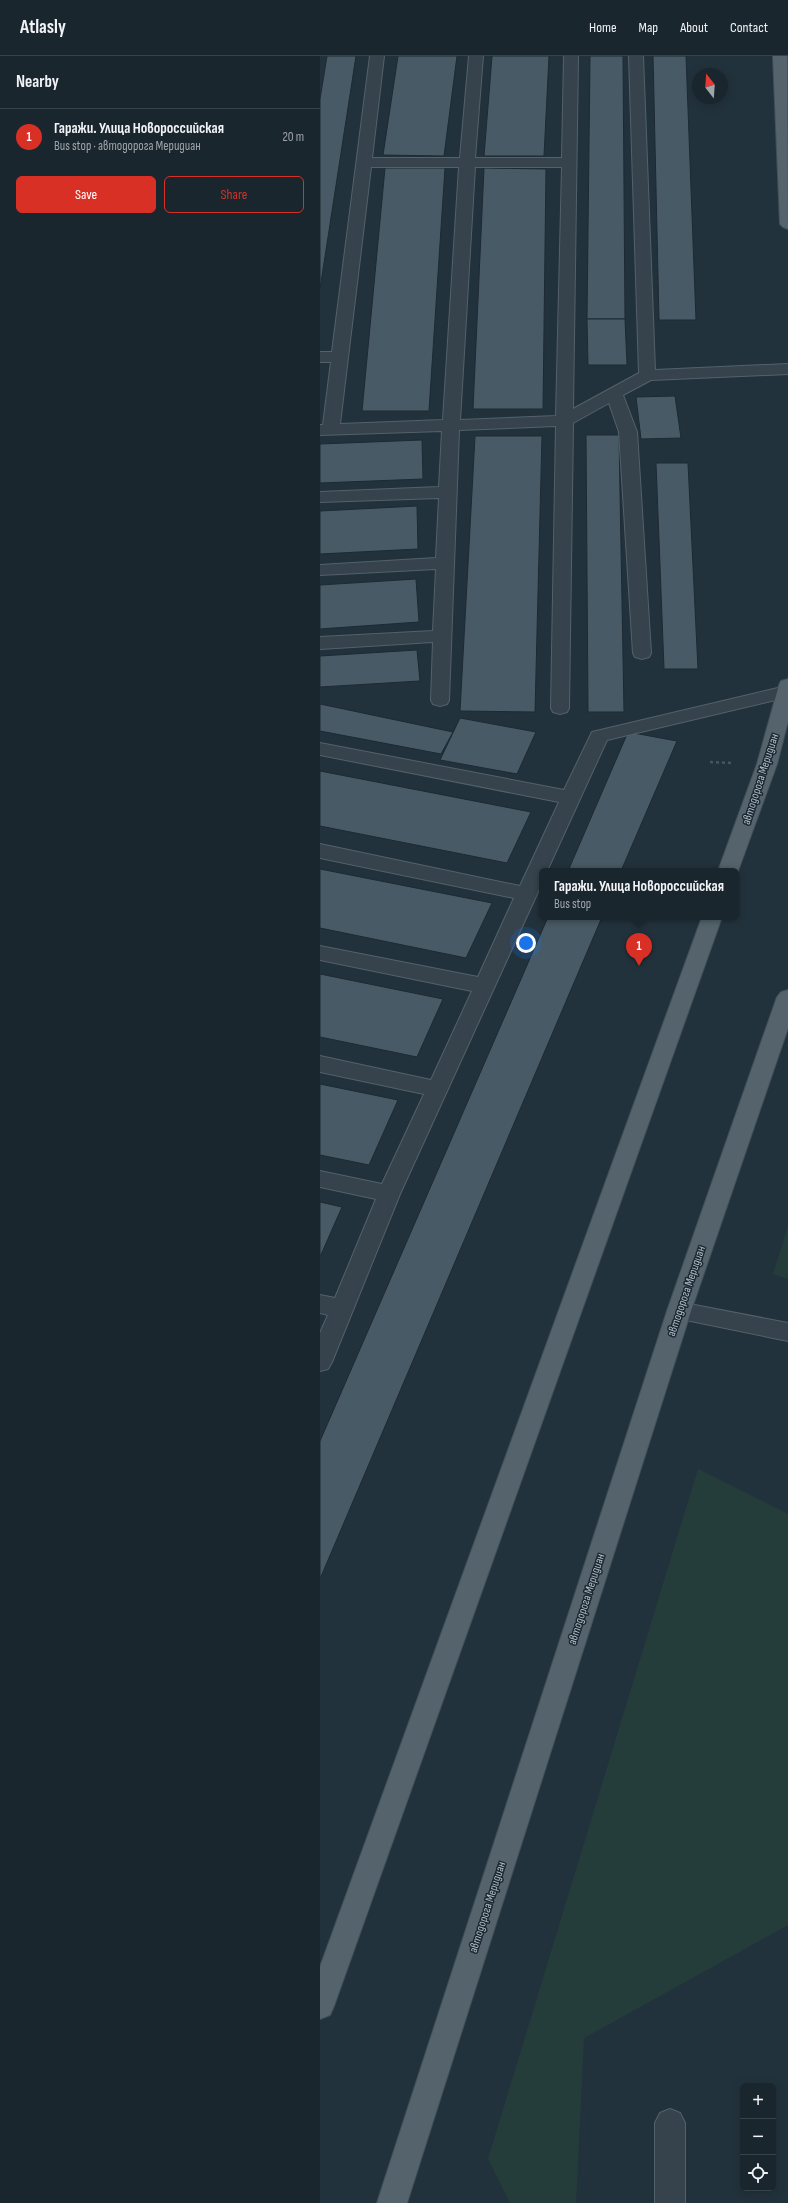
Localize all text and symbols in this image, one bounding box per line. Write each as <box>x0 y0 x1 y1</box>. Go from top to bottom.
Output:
text: Atlasly <box>20 16 66 39</box>
text: Home <box>589 19 617 36</box>
text: Map <box>639 19 658 36</box>
text: About <box>680 19 708 36</box>
text: Contact <box>730 19 768 36</box>
north arrow <box>692 68 728 104</box>
text: Nearby <box>16 72 59 92</box>
text: Гаражи. Улица Новороссийская <box>54 119 224 138</box>
text: 1 <box>26 129 32 145</box>
text: 20 m <box>282 129 304 145</box>
text: Bus stop · автодорога Меридиан <box>54 138 201 154</box>
button: Save <box>16 176 156 213</box>
button: Share <box>164 176 304 213</box>
street label: автодорога Меридиан <box>739 732 782 827</box>
popup <box>539 868 739 920</box>
text: Гаражи. Улица Новороссийская <box>554 877 724 896</box>
text: Bus stop <box>554 896 591 912</box>
your location <box>516 933 536 953</box>
pin: 1 <box>626 933 652 966</box>
street label: автодорога Меридиан <box>664 1244 709 1338</box>
street label: автодорога Меридиан <box>565 1552 608 1647</box>
street label: автодорога Меридиан <box>466 1860 509 1955</box>
map controls <box>740 2083 776 2191</box>
button: + <box>740 2083 776 2119</box>
button: − <box>740 2119 776 2155</box>
button: locate <box>740 2155 776 2191</box>

